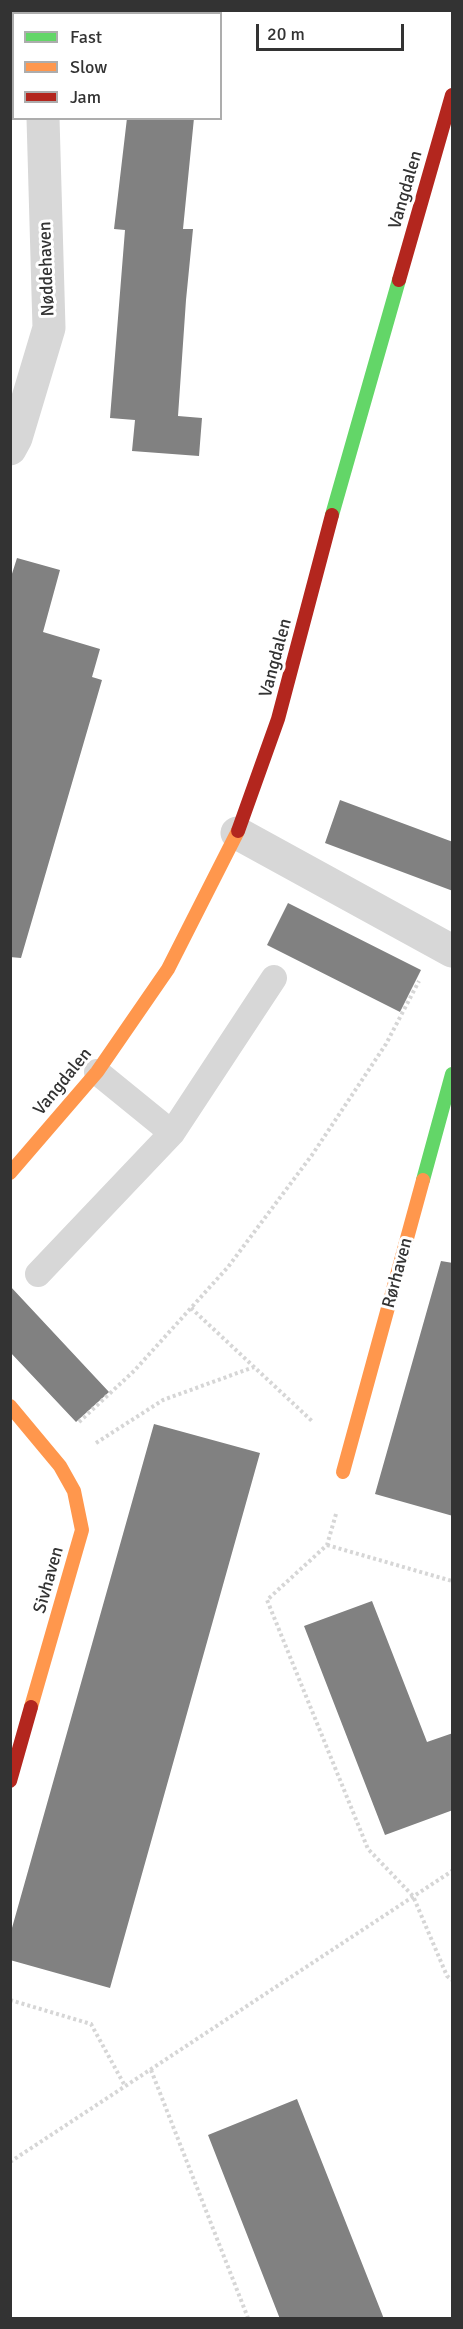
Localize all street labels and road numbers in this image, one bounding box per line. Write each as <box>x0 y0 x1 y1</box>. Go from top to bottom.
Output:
street label: Vangdalen <box>384 148 428 232</box>
street label: Nøddehaven <box>35 221 59 317</box>
street label: Vangdalen <box>255 616 297 700</box>
street label: Vangdalen <box>29 1044 97 1120</box>
street label: Rørhaven <box>378 1235 418 1311</box>
street label: Sivhaven <box>29 1544 69 1616</box>

